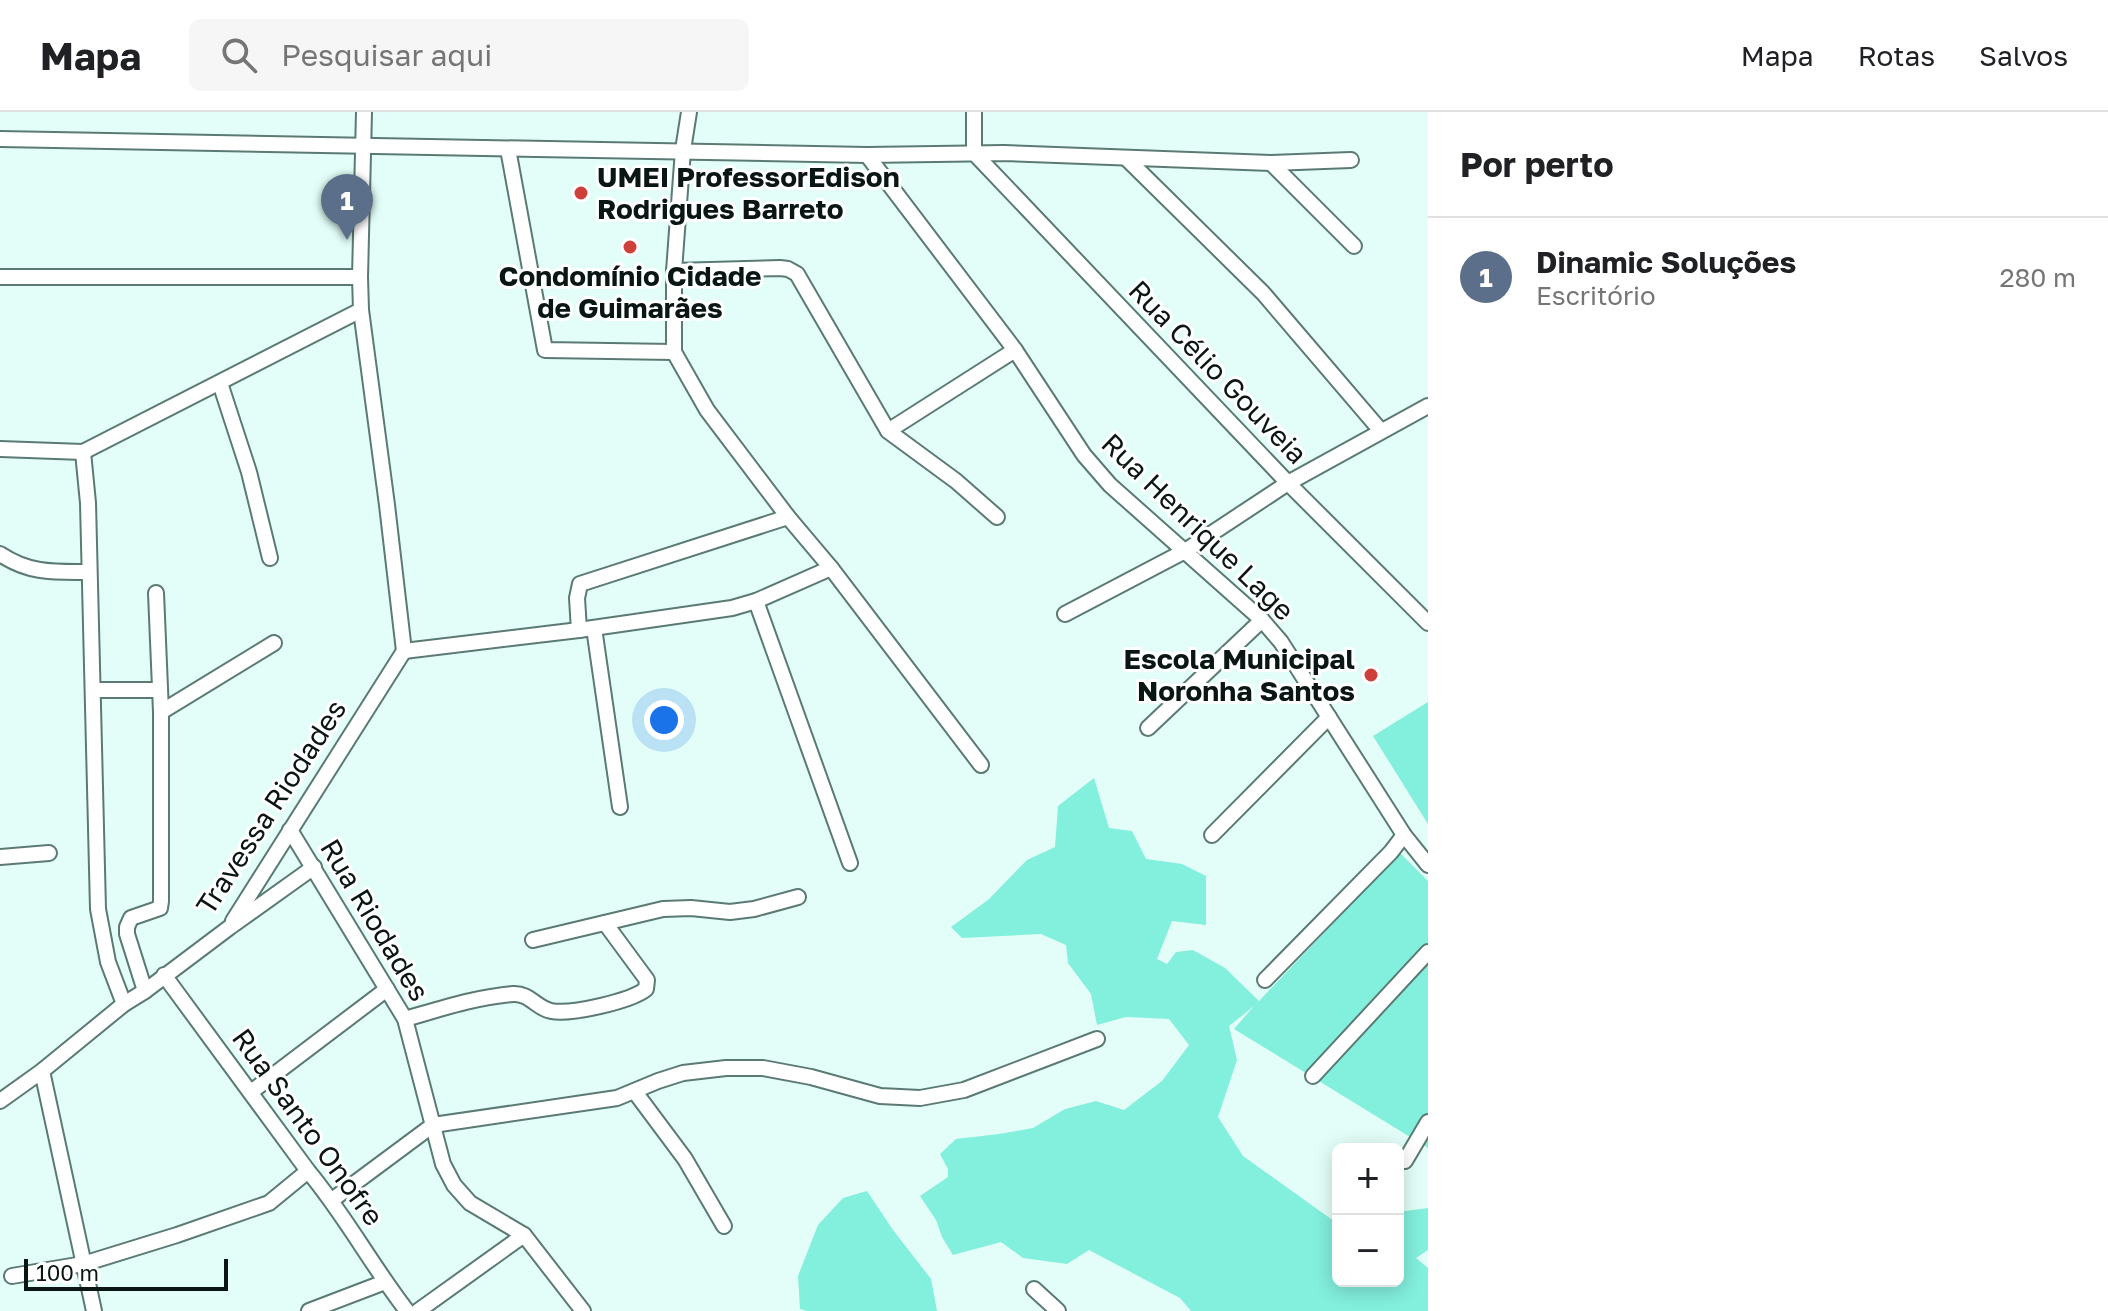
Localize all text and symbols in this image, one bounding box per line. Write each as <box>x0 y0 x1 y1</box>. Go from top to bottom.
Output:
search box <box>189 19 749 91</box>
text: Mapa <box>40 33 141 78</box>
icon: search <box>217 33 261 77</box>
text: Pesquisar aqui <box>281 37 492 73</box>
text: Mapa <box>1741 39 1814 72</box>
text: Rotas <box>1858 39 1935 72</box>
text: Salvos <box>1979 39 2068 72</box>
text: Por perto <box>1460 144 1614 184</box>
place label: UMEI ProfessorEdison Rodrigues Barreto <box>597 160 900 225</box>
pin: 1 <box>321 174 373 240</box>
marker: UMEI ProfessorEdison Rodrigues Barreto <box>572 184 590 202</box>
marker: Condomínio Cidade de Guimarães <box>621 238 639 256</box>
text: Dinamic Soluções <box>1536 244 1796 280</box>
place label: Condomínio Cidade de Guimarães <box>499 259 761 324</box>
text: 1 <box>1479 262 1493 293</box>
text: 280 m <box>1999 262 2076 293</box>
street label: Rua Célio Gouveia <box>1122 273 1314 470</box>
text: Escritório <box>1536 280 1656 311</box>
street label: Rua Henrique Lage <box>1095 426 1301 627</box>
place label: Escola Municipal Noronha Santos <box>1124 642 1355 707</box>
marker: Escola Municipal Noronha Santos <box>1362 666 1380 684</box>
street label: Travessa Riodades <box>189 693 352 920</box>
your location <box>644 700 684 740</box>
street label: Rua Riodades <box>314 833 437 1007</box>
street label: Rua Santo Onofre <box>226 1022 391 1232</box>
map controls <box>1332 1143 1404 1287</box>
button: + <box>1332 1143 1404 1215</box>
button: − <box>1332 1215 1404 1287</box>
scale bar <box>24 1255 228 1291</box>
text: 100 m <box>36 1259 99 1286</box>

